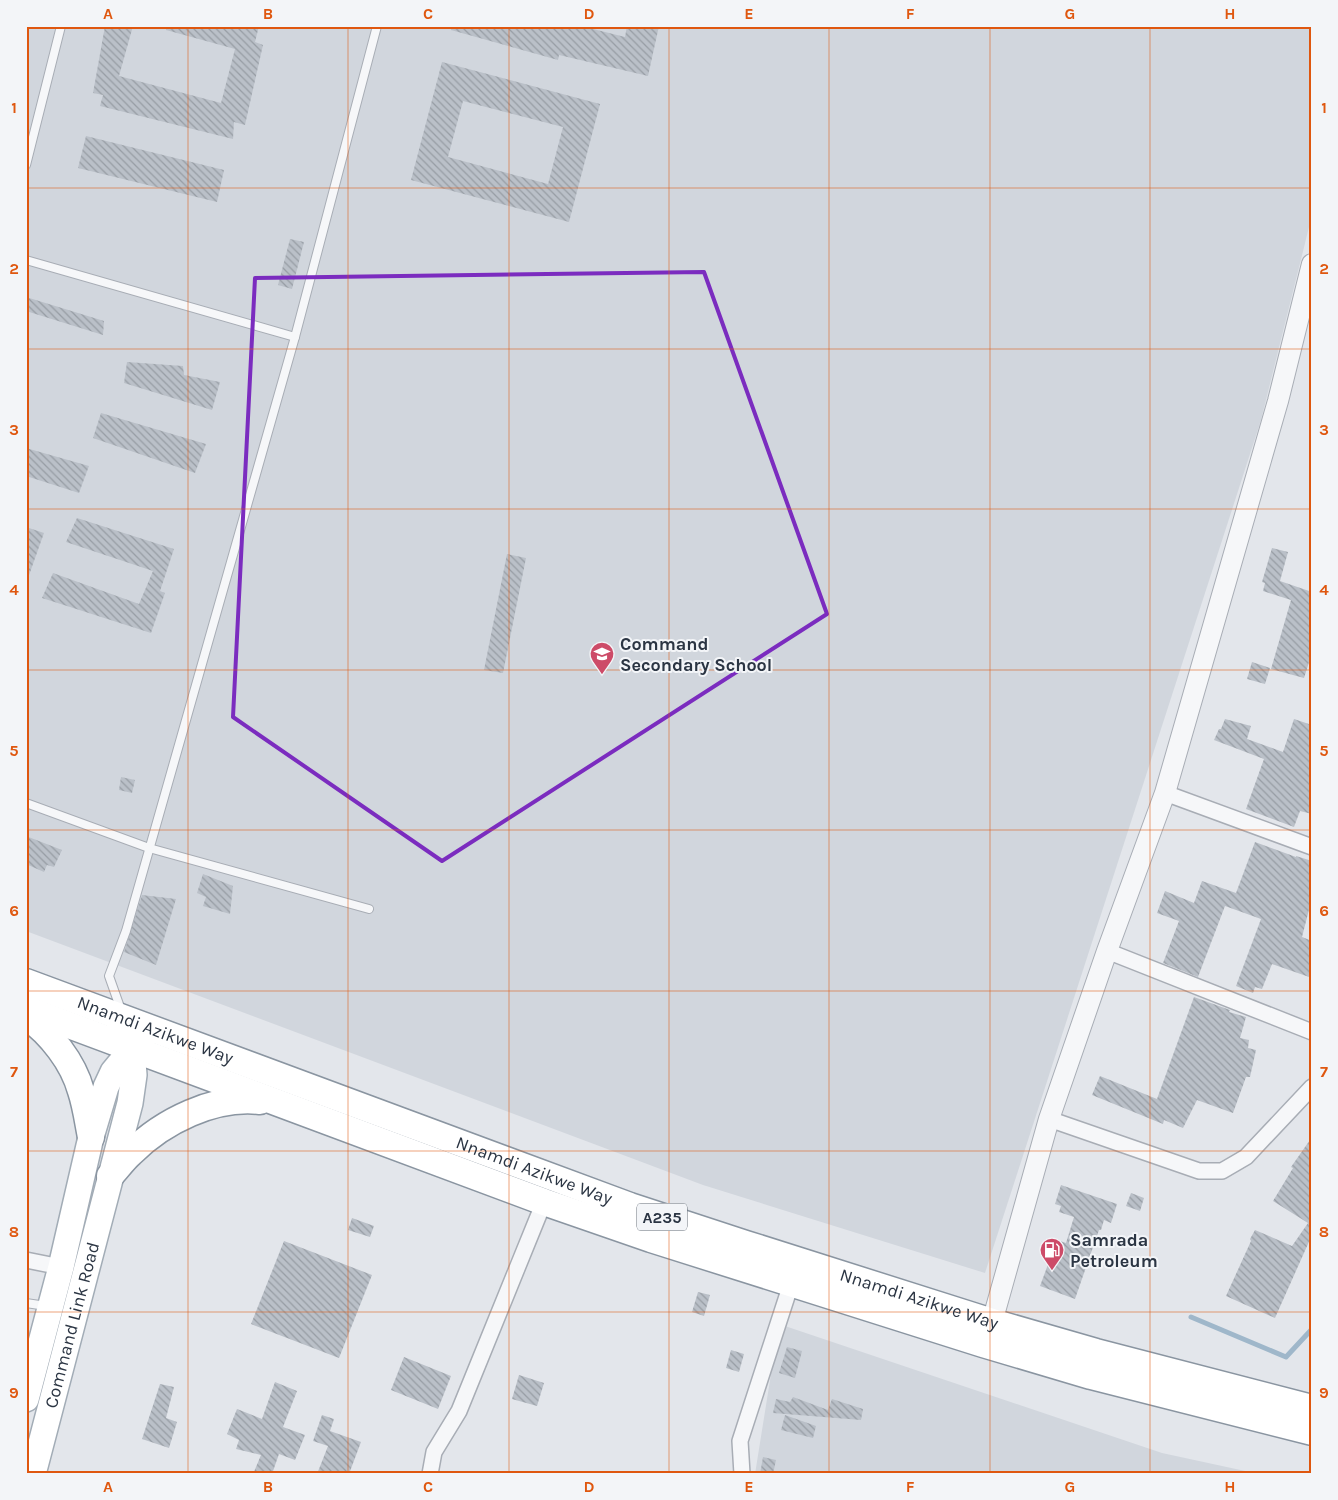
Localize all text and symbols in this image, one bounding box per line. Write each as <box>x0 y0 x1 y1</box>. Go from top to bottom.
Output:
text: A <box>103 4 113 23</box>
text: B <box>263 4 273 23</box>
text: C <box>423 4 433 23</box>
text: D <box>584 4 595 23</box>
text: E <box>744 4 754 23</box>
text: F <box>906 4 915 23</box>
text: G <box>1065 4 1075 23</box>
text: H <box>1224 4 1236 23</box>
text: 1 <box>11 98 17 117</box>
text: 1 <box>1321 98 1327 117</box>
text: 2 <box>9 259 19 278</box>
text: 2 <box>1319 259 1329 278</box>
text: 3 <box>9 420 19 439</box>
text: 3 <box>1319 420 1329 439</box>
text: 4 <box>9 580 19 599</box>
text: 4 <box>1319 580 1329 599</box>
place label: Command Secondary School <box>620 633 772 676</box>
school or university icon: Command Secondary School <box>589 641 615 675</box>
text: 5 <box>9 741 19 760</box>
text: 5 <box>1319 741 1329 760</box>
text: 6 <box>9 901 19 920</box>
text: 6 <box>1319 901 1329 920</box>
street label: Nnamdi Azikwe Way <box>74 991 237 1069</box>
text: 7 <box>10 1062 18 1081</box>
text: 7 <box>1320 1062 1328 1081</box>
street label: Nnamdi Azikwe Way <box>453 1131 616 1210</box>
road number: A235 <box>637 1204 687 1230</box>
text: 8 <box>9 1222 19 1241</box>
text: 8 <box>1319 1222 1329 1241</box>
place label: Samrada Petroleum <box>1070 1229 1158 1272</box>
fuel station icon: Samrada Petroleum <box>1039 1237 1065 1271</box>
street label: Command Link Road <box>40 1240 104 1410</box>
street label: Nnamdi Azikwe Way <box>837 1263 1002 1334</box>
text: 9 <box>9 1383 19 1402</box>
text: 9 <box>1319 1383 1329 1402</box>
text: A <box>103 1477 113 1496</box>
text: B <box>263 1477 273 1496</box>
text: C <box>423 1477 433 1496</box>
text: D <box>584 1477 595 1496</box>
text: E <box>744 1477 754 1496</box>
text: F <box>906 1477 915 1496</box>
text: G <box>1065 1477 1075 1496</box>
text: H <box>1224 1477 1236 1496</box>

